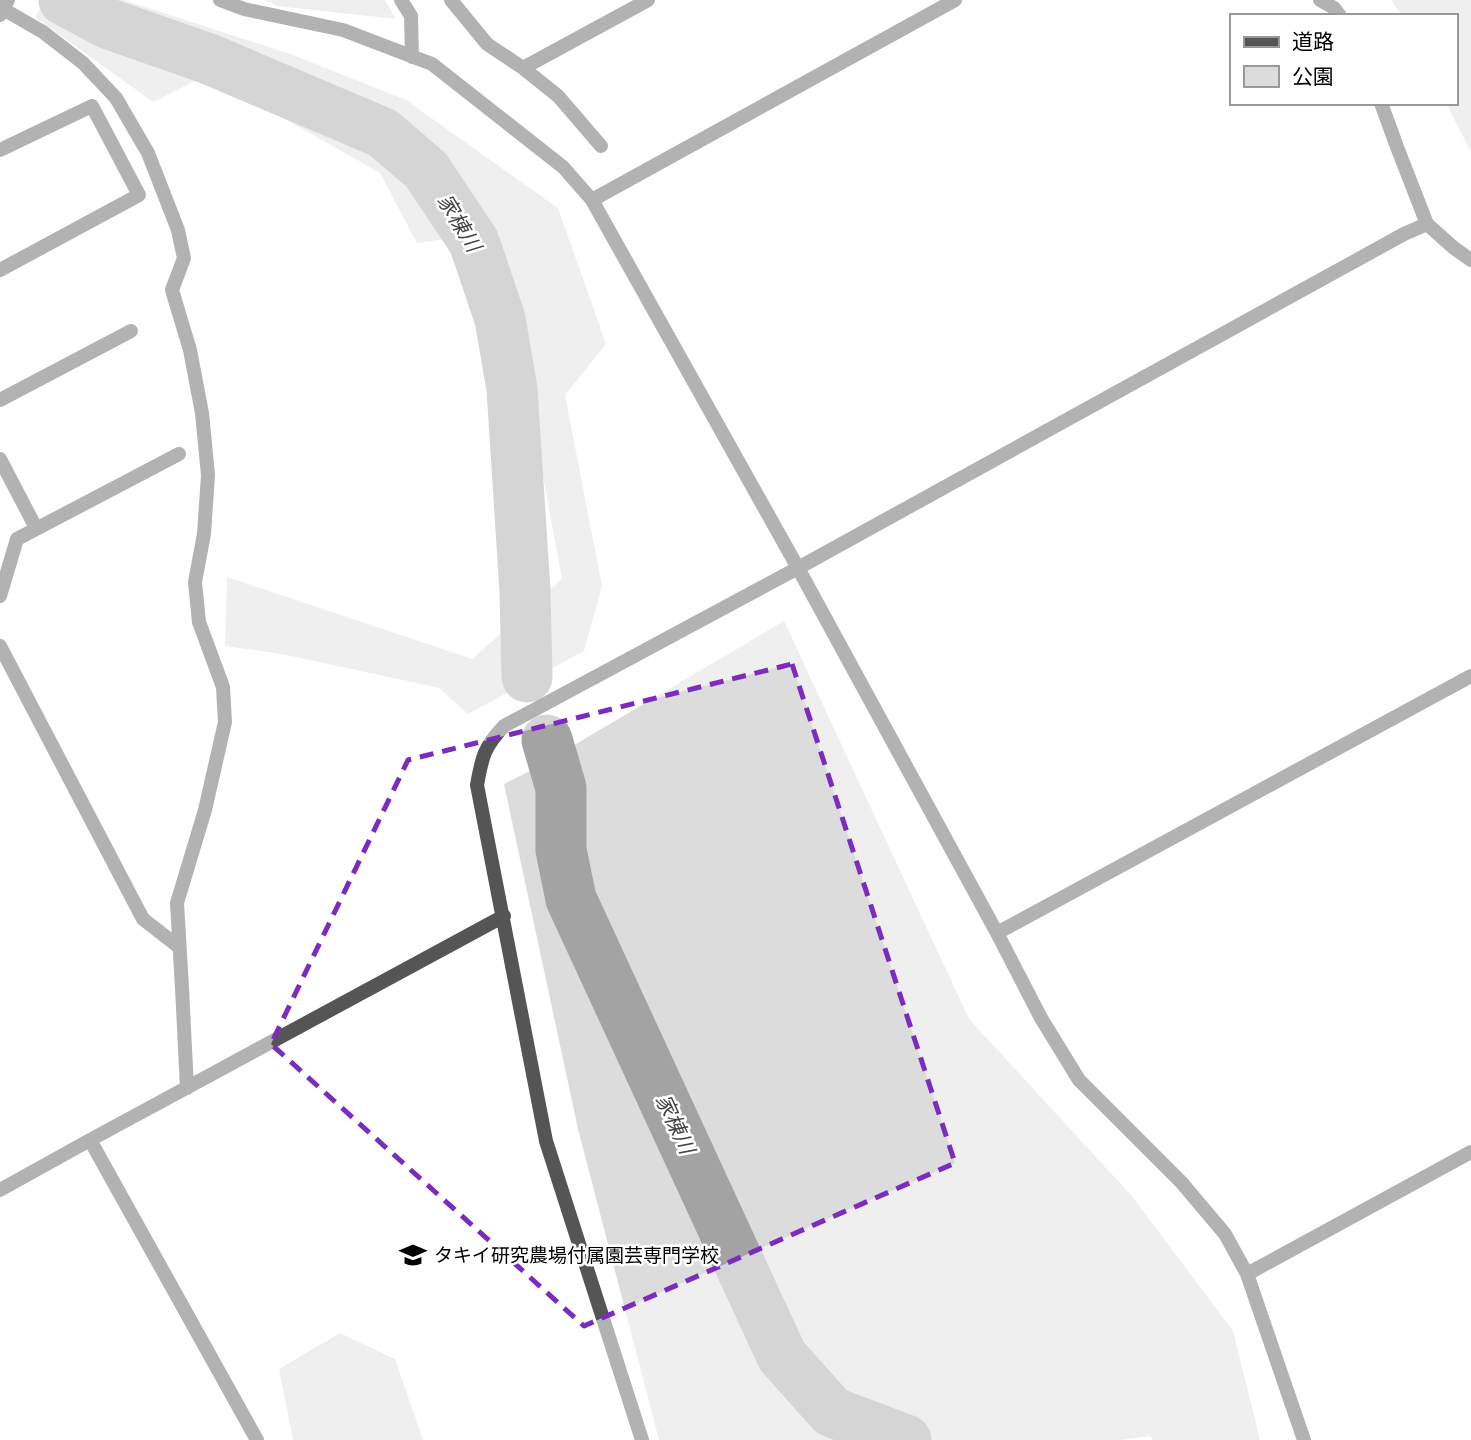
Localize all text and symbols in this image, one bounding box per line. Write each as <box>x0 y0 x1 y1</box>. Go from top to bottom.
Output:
legend <box>1230 14 1457 105</box>
text: 道路 <box>1292 27 1334 55</box>
text: 公園 <box>1292 62 1334 90</box>
water label: 家棟川 <box>432 188 489 258</box>
water label: 家棟川 <box>650 1089 703 1160</box>
school or university icon: タキイ研究農場付属園芸専門学校 <box>398 1240 428 1270</box>
place label: タキイ研究農場付属園芸専門学校 <box>434 1242 719 1268</box>

